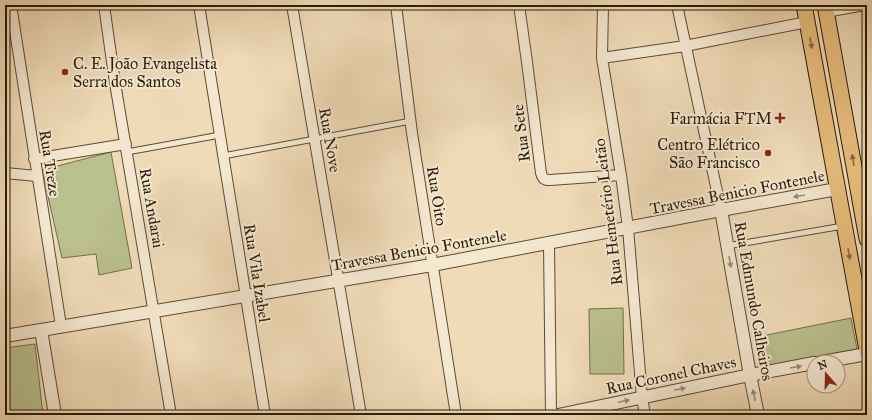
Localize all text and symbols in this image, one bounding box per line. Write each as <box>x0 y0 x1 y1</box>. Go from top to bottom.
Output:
one-way arrow <box>808 37 814 49</box>
place label: C. E. João Evangelista Serra dos Santos <box>73 54 217 91</box>
marker: C. E. João Evangelista Serra dos Santos <box>60 67 70 77</box>
street label: Rua Sete <box>508 103 534 163</box>
street label: Rua Nove <box>315 106 345 174</box>
place label: Farmácia FTM <box>670 109 772 128</box>
marker: Farmácia FTM <box>775 113 785 123</box>
street label: Rua Treze <box>35 128 65 198</box>
place label: Centro Elétrico São Francisco <box>657 135 760 172</box>
street label: Rua Hemetério Leitão <box>590 137 626 287</box>
marker: Centro Elétrico São Francisco <box>763 148 773 158</box>
one-way arrow <box>850 154 856 166</box>
street label: Rua Oito <box>423 165 451 227</box>
street label: Rua Andarai <box>136 166 169 250</box>
street label: Travessa Benicio Fontenele <box>648 166 826 218</box>
one-way arrow <box>793 193 805 199</box>
street label: Rua Edmundo Calheiros <box>731 220 777 382</box>
street label: Rua Vila Izabel <box>240 222 274 324</box>
street label: Travessa Benicio Fontenele <box>330 225 508 275</box>
one-way arrow <box>847 248 853 260</box>
one-way arrow <box>727 256 733 269</box>
street label: Rua Coronel Chaves <box>604 352 738 398</box>
north arrow <box>806 354 846 394</box>
text: N <box>816 357 830 373</box>
one-way arrow <box>790 363 802 369</box>
one-way arrow <box>674 386 686 392</box>
one-way arrow <box>751 389 757 401</box>
one-way arrow <box>617 398 630 404</box>

